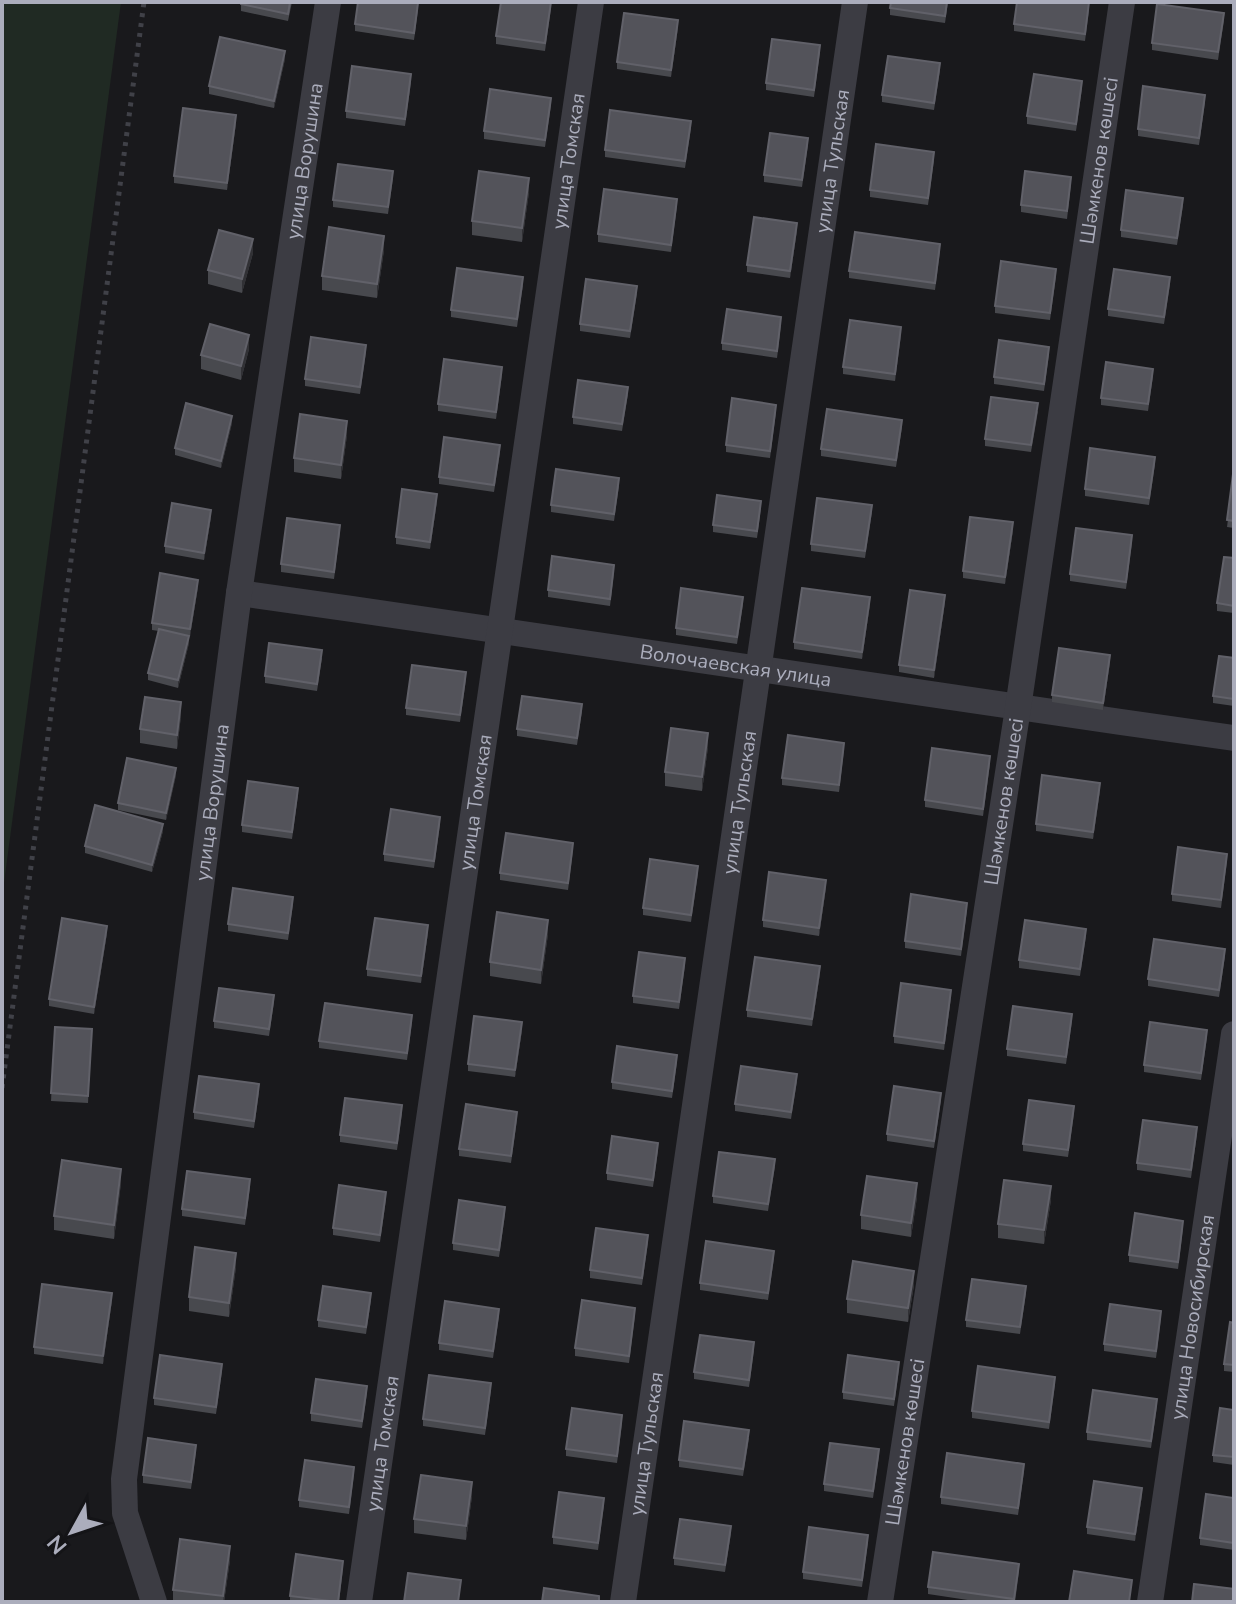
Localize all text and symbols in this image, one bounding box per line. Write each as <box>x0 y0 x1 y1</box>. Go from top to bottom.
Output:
street label: Шәмкенов көшесі <box>1074 75 1125 246</box>
street label: улица Ворушина <box>279 81 330 241</box>
street label: улица Тульская <box>809 87 856 235</box>
street label: улица Томская <box>545 91 592 231</box>
street label: Волочаевская улица <box>638 638 833 694</box>
street label: Шәмкенов көшесі <box>978 716 1030 887</box>
street label: улица Ворушина <box>189 722 236 883</box>
street label: улица Тульская <box>716 729 763 876</box>
street label: улица Томская <box>452 732 499 872</box>
street label: улица Новосибирская <box>1164 1213 1221 1422</box>
street label: Шәмкенов көшесі <box>879 1357 931 1527</box>
street label: улица Тульская <box>623 1370 670 1518</box>
street label: улица Томская <box>359 1374 406 1514</box>
north arrow <box>32 1492 112 1572</box>
text: N <box>41 1528 74 1560</box>

